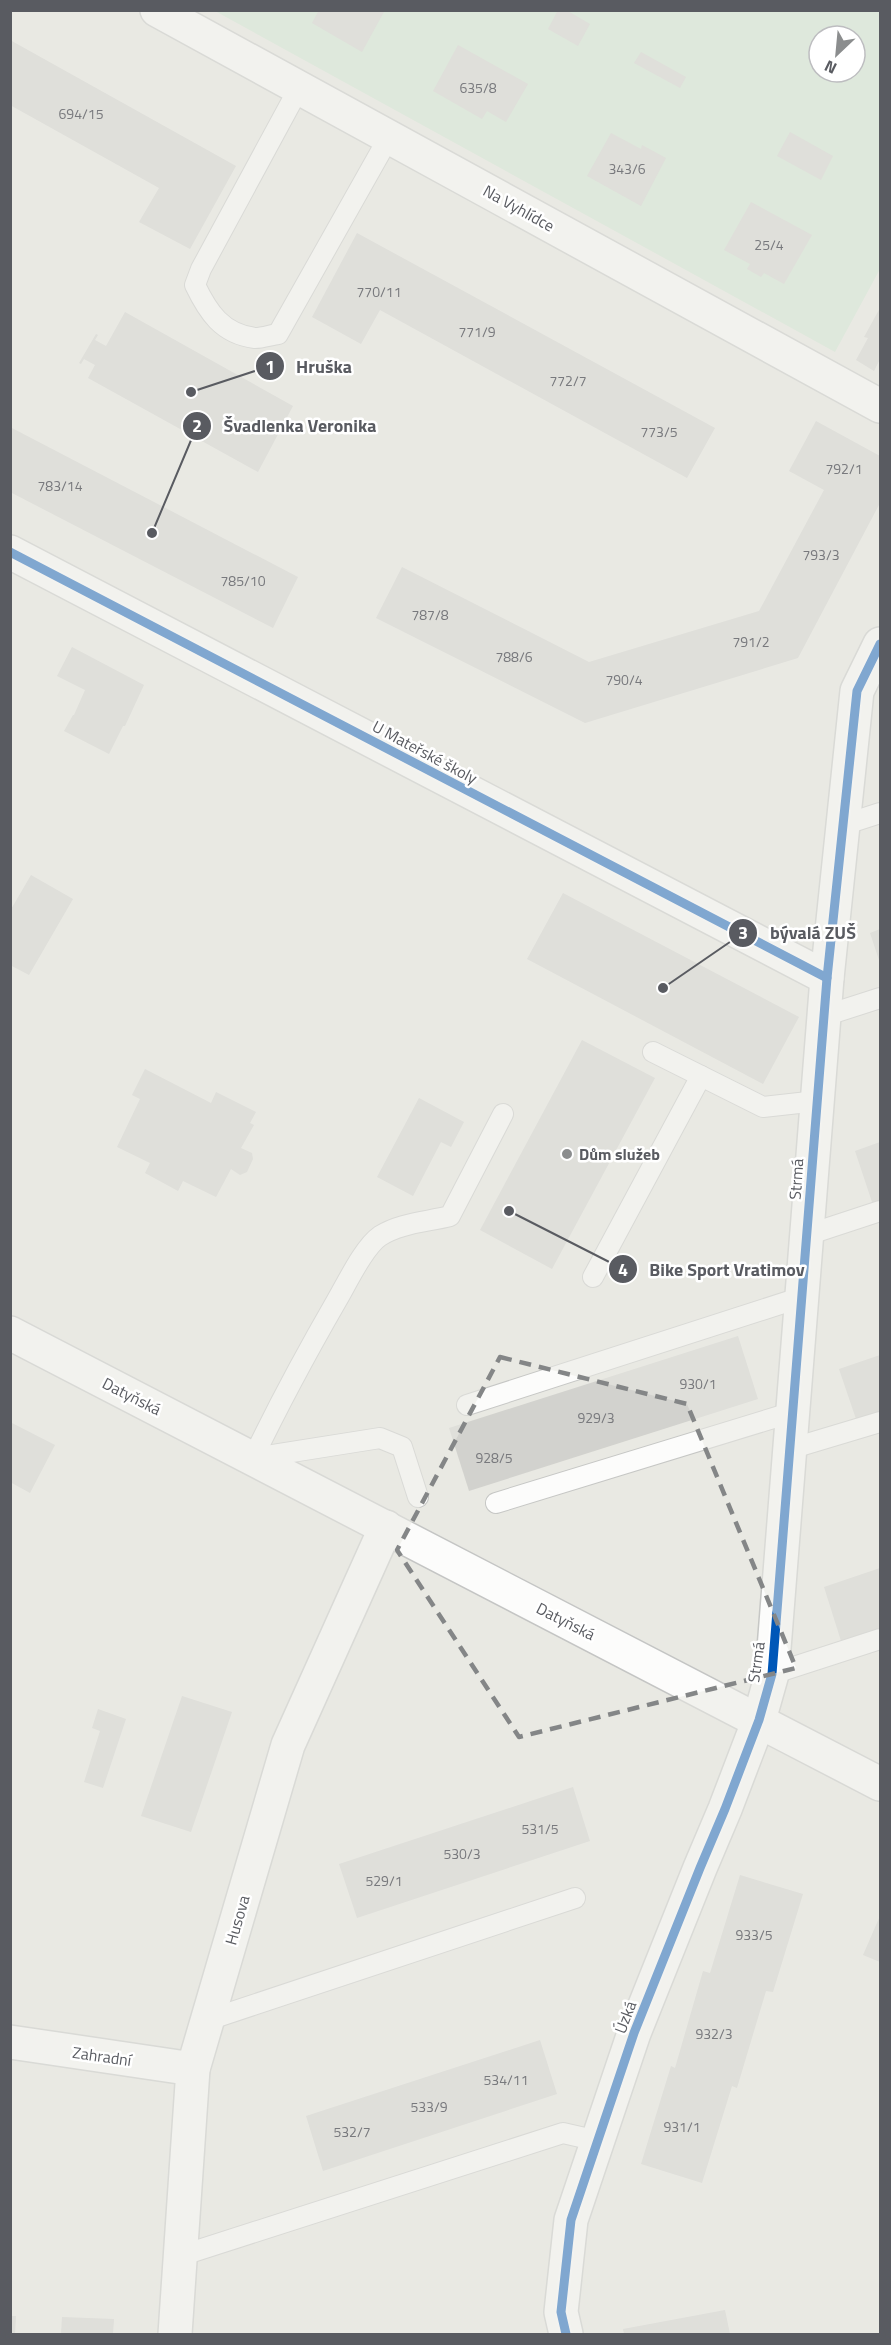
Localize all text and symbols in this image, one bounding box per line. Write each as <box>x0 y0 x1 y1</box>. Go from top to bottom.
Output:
north arrow <box>807 24 867 84</box>
text: N <box>820 54 841 81</box>
house number: 635/8 <box>459 77 497 98</box>
house number: 694/15 <box>59 103 104 124</box>
house number: 343/6 <box>608 158 646 179</box>
street label: Na Vyhlídce <box>479 178 559 238</box>
house number: 25/4 <box>754 234 784 255</box>
house number: 770/11 <box>357 281 401 302</box>
house number: 771/9 <box>458 321 496 342</box>
callout: Hruška <box>255 348 364 384</box>
text: 1 <box>265 353 275 380</box>
text: Hruška <box>296 353 352 380</box>
house number: 772/7 <box>549 370 587 391</box>
callout: Švadlenka Veronika <box>182 408 389 444</box>
text: 2 <box>192 412 202 439</box>
text: Švadlenka Veronika <box>224 412 376 439</box>
house number: 773/5 <box>640 421 678 442</box>
house number: 792/1 <box>825 458 863 479</box>
house number: 783/14 <box>38 475 83 496</box>
house number: 793/3 <box>802 544 840 565</box>
house number: 785/10 <box>221 570 266 591</box>
house number: 787/8 <box>411 604 449 625</box>
house number: 791/2 <box>732 631 770 652</box>
house number: 788/6 <box>495 646 533 667</box>
house number: 790/4 <box>605 669 643 690</box>
street label: U Mateřské školy <box>368 714 482 790</box>
callout: bývalá ZUŠ <box>728 915 868 951</box>
text: 3 <box>738 919 748 946</box>
text: bývalá ZUŠ <box>770 919 856 946</box>
place label: Dům služeb <box>579 1142 660 1166</box>
marker: Dům služeb <box>560 1147 574 1161</box>
street label: Strmá <box>783 1158 809 1200</box>
callout: Bike Sport Vratimov <box>608 1251 817 1287</box>
text: 4 <box>618 1256 628 1283</box>
text: Bike Sport Vratimov <box>649 1256 805 1283</box>
street label: Datyňská <box>98 1371 166 1421</box>
house number: 930/1 <box>679 1373 717 1394</box>
house number: 929/3 <box>577 1407 615 1428</box>
house number: 928/5 <box>475 1447 513 1468</box>
street label: Datyňská <box>532 1596 600 1646</box>
street label: Strmá <box>741 1640 771 1684</box>
house number: 531/5 <box>521 1818 559 1839</box>
house number: 530/3 <box>443 1843 481 1864</box>
house number: 529/1 <box>365 1870 403 1891</box>
street label: Husova <box>218 1892 256 1948</box>
house number: 933/5 <box>735 1924 773 1945</box>
street label: Úzká <box>608 1997 642 2037</box>
house number: 932/3 <box>695 2023 733 2044</box>
street label: Zahradní <box>71 2040 135 2072</box>
house number: 534/11 <box>484 2069 528 2090</box>
house number: 533/9 <box>410 2096 448 2117</box>
house number: 931/1 <box>663 2116 701 2137</box>
house number: 532/7 <box>333 2121 371 2142</box>

